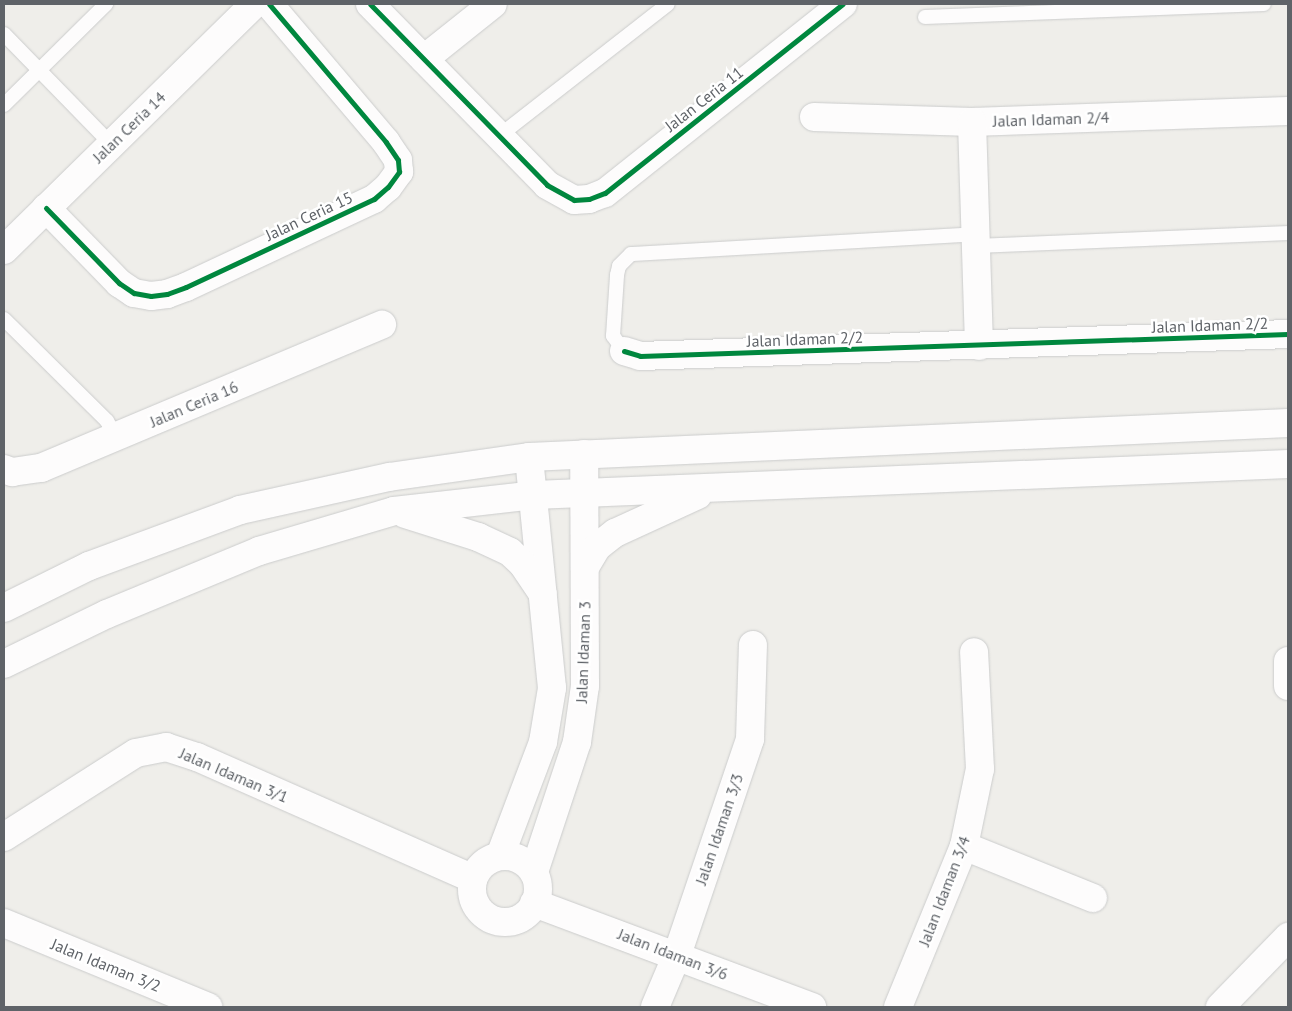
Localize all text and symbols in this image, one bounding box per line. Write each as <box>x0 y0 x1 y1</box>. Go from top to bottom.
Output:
street label: Jalan Ceria 11 <box>661 62 747 136</box>
street label: Jalan Ceria 14 <box>88 87 170 167</box>
street label: Jalan Idaman 2/4 <box>992 107 1110 131</box>
street label: Jalan Ceria 15 <box>262 187 356 245</box>
street label: Jalan Idaman 2/2 <box>1151 313 1269 337</box>
street label: Jalan Idaman 2/2 <box>746 327 864 351</box>
street label: Jalan Ceria 16 <box>147 377 241 431</box>
street label: Jalan Idaman 3 <box>572 601 594 703</box>
street label: Jalan Idaman 3/1 <box>177 743 291 807</box>
street label: Jalan Idaman 3/3 <box>691 771 747 887</box>
street label: Jalan Idaman 3/4 <box>914 833 974 949</box>
street label: Jalan Idaman 3/6 <box>615 924 731 984</box>
street label: Jalan Idaman 3/2 <box>48 934 164 996</box>

